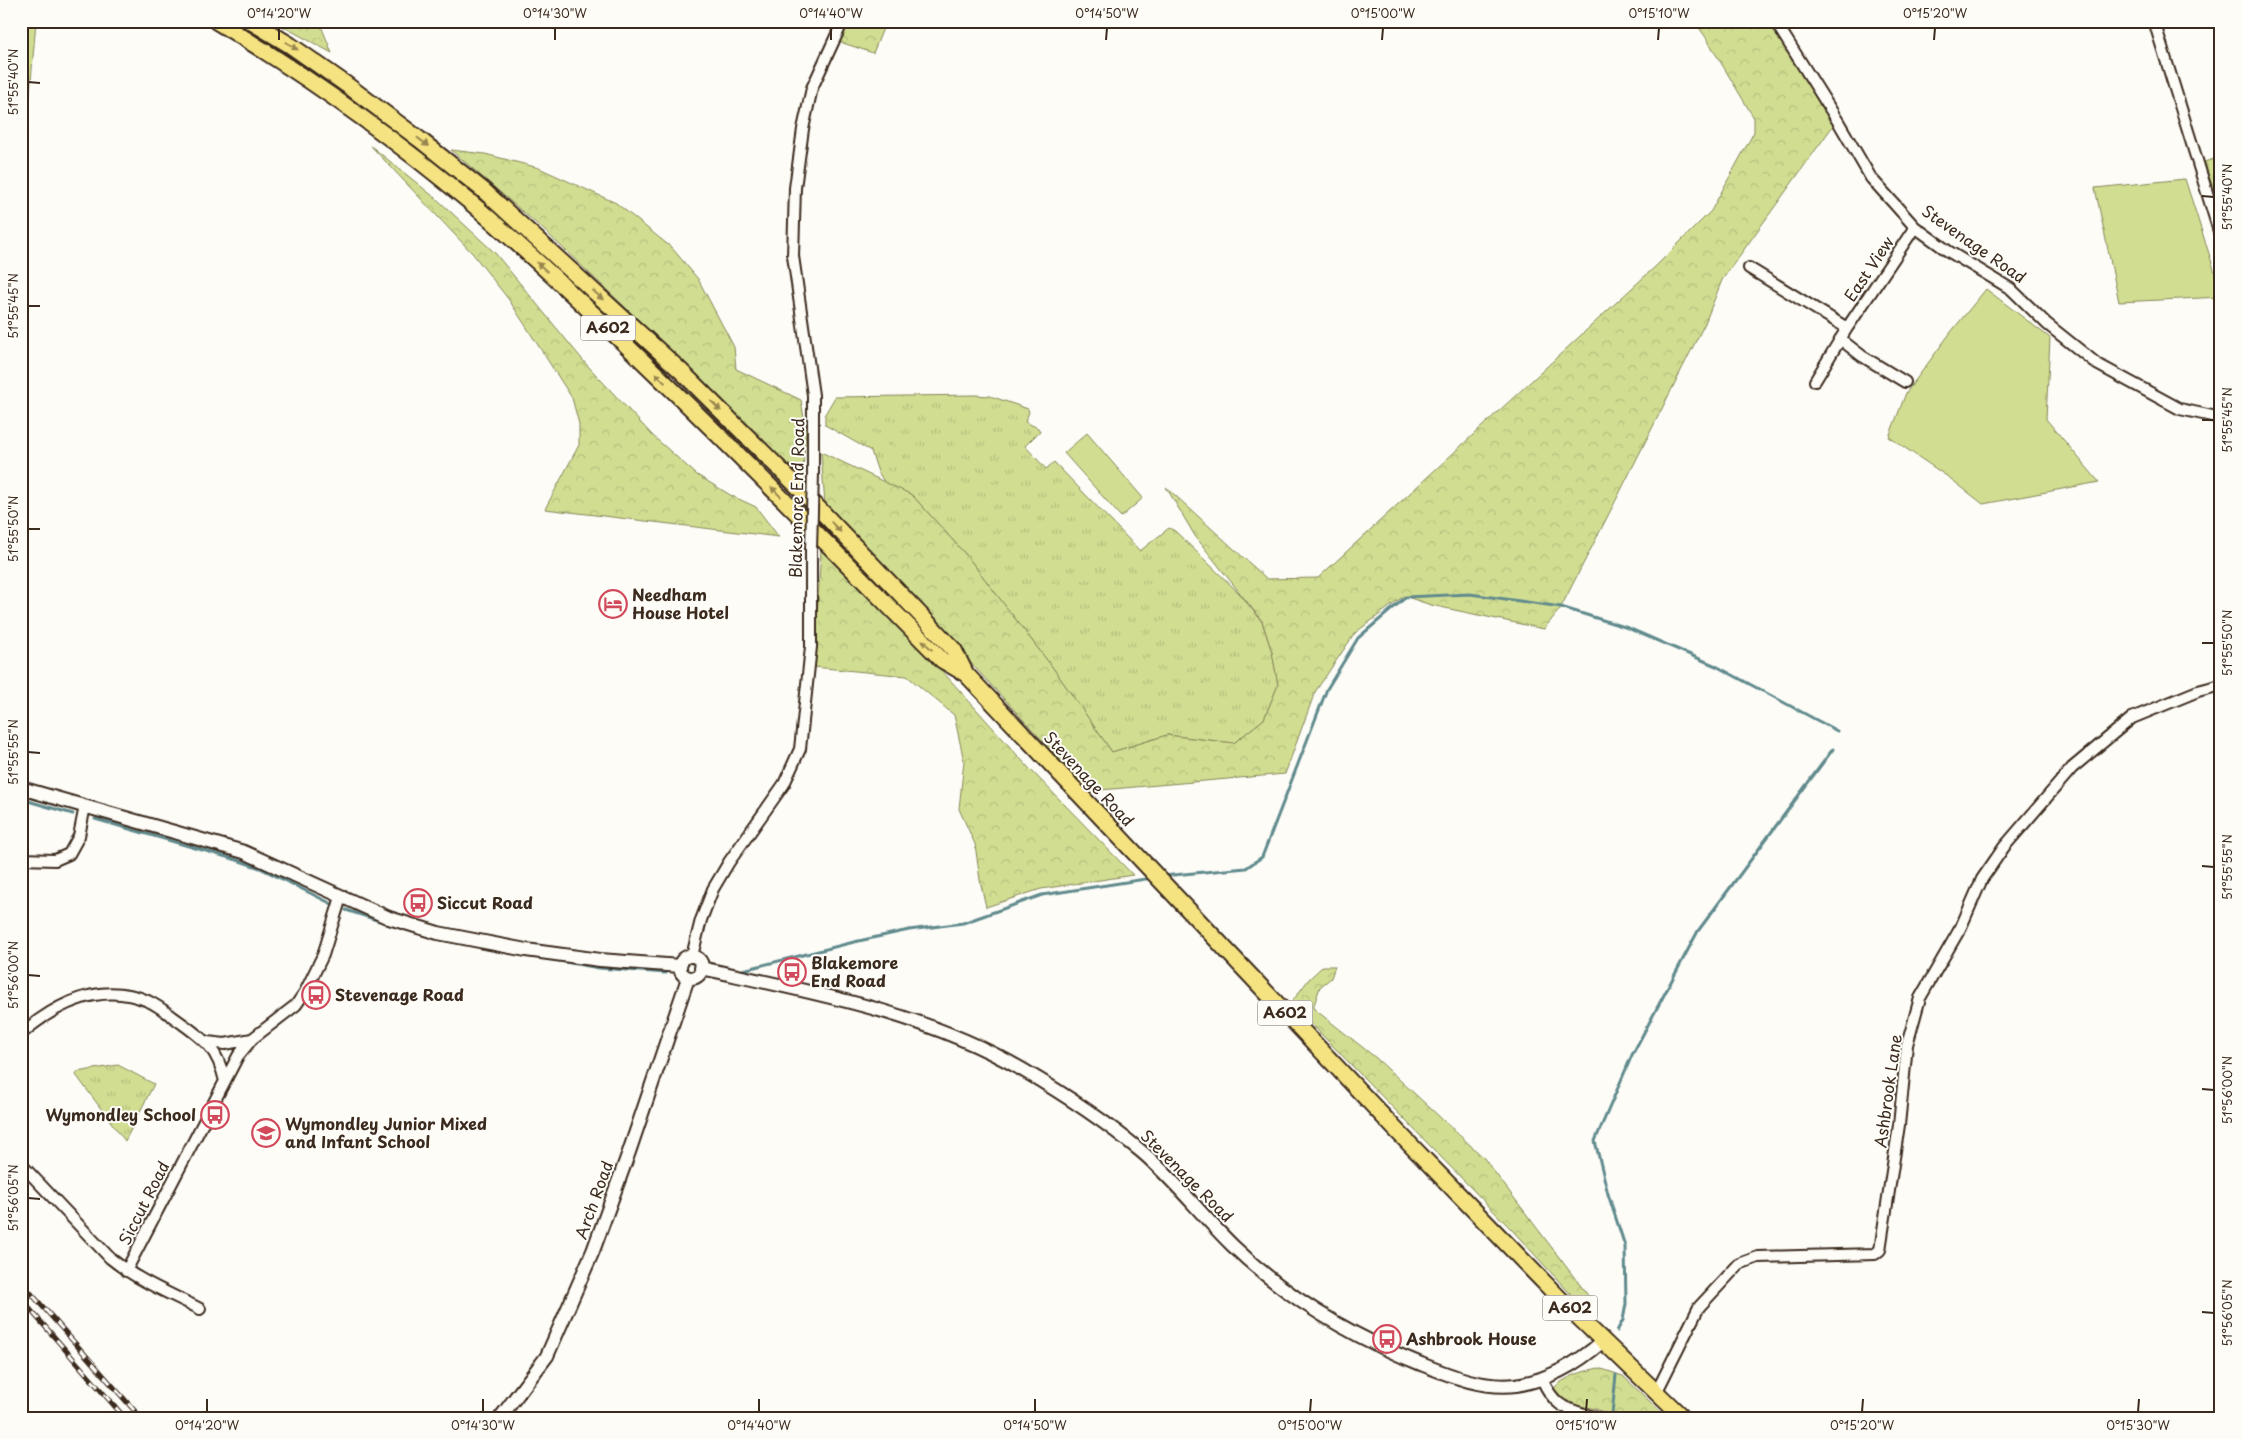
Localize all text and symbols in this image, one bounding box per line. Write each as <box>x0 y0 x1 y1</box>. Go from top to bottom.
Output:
text: 0°14'20"W <box>247 4 312 22</box>
text: 0°14'30"W <box>523 4 588 22</box>
text: 0°14'40"W <box>799 4 863 22</box>
text: 0°14'50"W <box>1075 4 1139 22</box>
text: 0°15'00"W <box>1351 4 1416 22</box>
text: 0°15'10"W <box>1628 4 1690 22</box>
text: 0°15'20"W <box>1903 4 1968 22</box>
one-way arrow <box>285 41 298 51</box>
text: 51°55'40"N <box>4 49 22 115</box>
one-way arrow <box>416 136 429 147</box>
text: 51°55'40"N <box>2218 164 2236 230</box>
street label: Stevenage Road <box>1918 198 2032 288</box>
street label: East View <box>1838 230 1899 306</box>
one-way arrow <box>536 261 548 273</box>
text: 51°55'45"N <box>4 273 22 339</box>
one-way arrow <box>591 289 603 301</box>
road number: A602 <box>580 316 636 340</box>
one-way arrow <box>655 372 667 384</box>
text: 51°55'45"N <box>2218 387 2236 453</box>
one-way arrow <box>710 400 722 412</box>
street label: Blakemore End Road <box>783 418 809 578</box>
one-way arrow <box>771 486 783 498</box>
text: 51°55'50"N <box>4 496 22 562</box>
one-way arrow <box>830 520 842 532</box>
place label: Needham House Hotel <box>632 582 729 624</box>
hotel icon: Needham House Hotel <box>598 589 628 619</box>
text: 51°55'50"N <box>2218 610 2236 676</box>
one-way arrow <box>922 639 934 651</box>
text: 51°55'55"N <box>4 719 22 785</box>
street label: Stevenage Road <box>1039 725 1140 831</box>
text: 51°55'55"N <box>2218 834 2236 900</box>
bus stop icon: Siccut Road <box>403 888 433 918</box>
place label: Siccut Road <box>437 890 533 914</box>
text: 51°56'00"N <box>4 941 22 1009</box>
place label: Blakemore End Road <box>811 950 899 992</box>
bus stop icon: Blakemore End Road <box>777 957 807 987</box>
bus stop icon: Stevenage Road <box>301 980 331 1010</box>
place label: Stevenage Road <box>335 982 464 1006</box>
road number: A602 <box>1258 1000 1312 1026</box>
street label: Ashbrook Lane <box>1867 1032 1907 1149</box>
text: 51°56'00"N <box>2218 1056 2236 1124</box>
bus stop icon: Wymondley School <box>200 1100 230 1130</box>
place label: Wymondley School <box>46 1102 196 1126</box>
place label: Wymondley Junior Mixed and Infant School <box>285 1111 487 1153</box>
school or university icon: Wymondley Junior Mixed and Infant School <box>251 1118 281 1148</box>
street label: Stevenage Road <box>1136 1124 1239 1227</box>
street label: Siccut Road <box>112 1156 174 1249</box>
street label: Arch Road <box>568 1157 618 1242</box>
text: 51°56'05"N <box>4 1164 22 1232</box>
text: 51°56'05"N <box>2218 1279 2236 1347</box>
road number: A602 <box>1542 1296 1598 1320</box>
bus stop icon: Ashbrook House <box>1372 1324 1402 1354</box>
place label: Ashbrook House <box>1405 1326 1537 1350</box>
text: 0°14'20"W <box>175 1416 240 1434</box>
text: 0°14'30"W <box>451 1416 516 1434</box>
text: 0°14'40"W <box>727 1416 791 1434</box>
text: 0°14'50"W <box>1003 1416 1067 1434</box>
text: 0°15'00"W <box>1278 1416 1343 1434</box>
text: 0°15'10"W <box>1555 1416 1617 1434</box>
text: 0°15'20"W <box>1830 1416 1895 1434</box>
text: 0°15'30"W <box>2106 1416 2171 1434</box>

